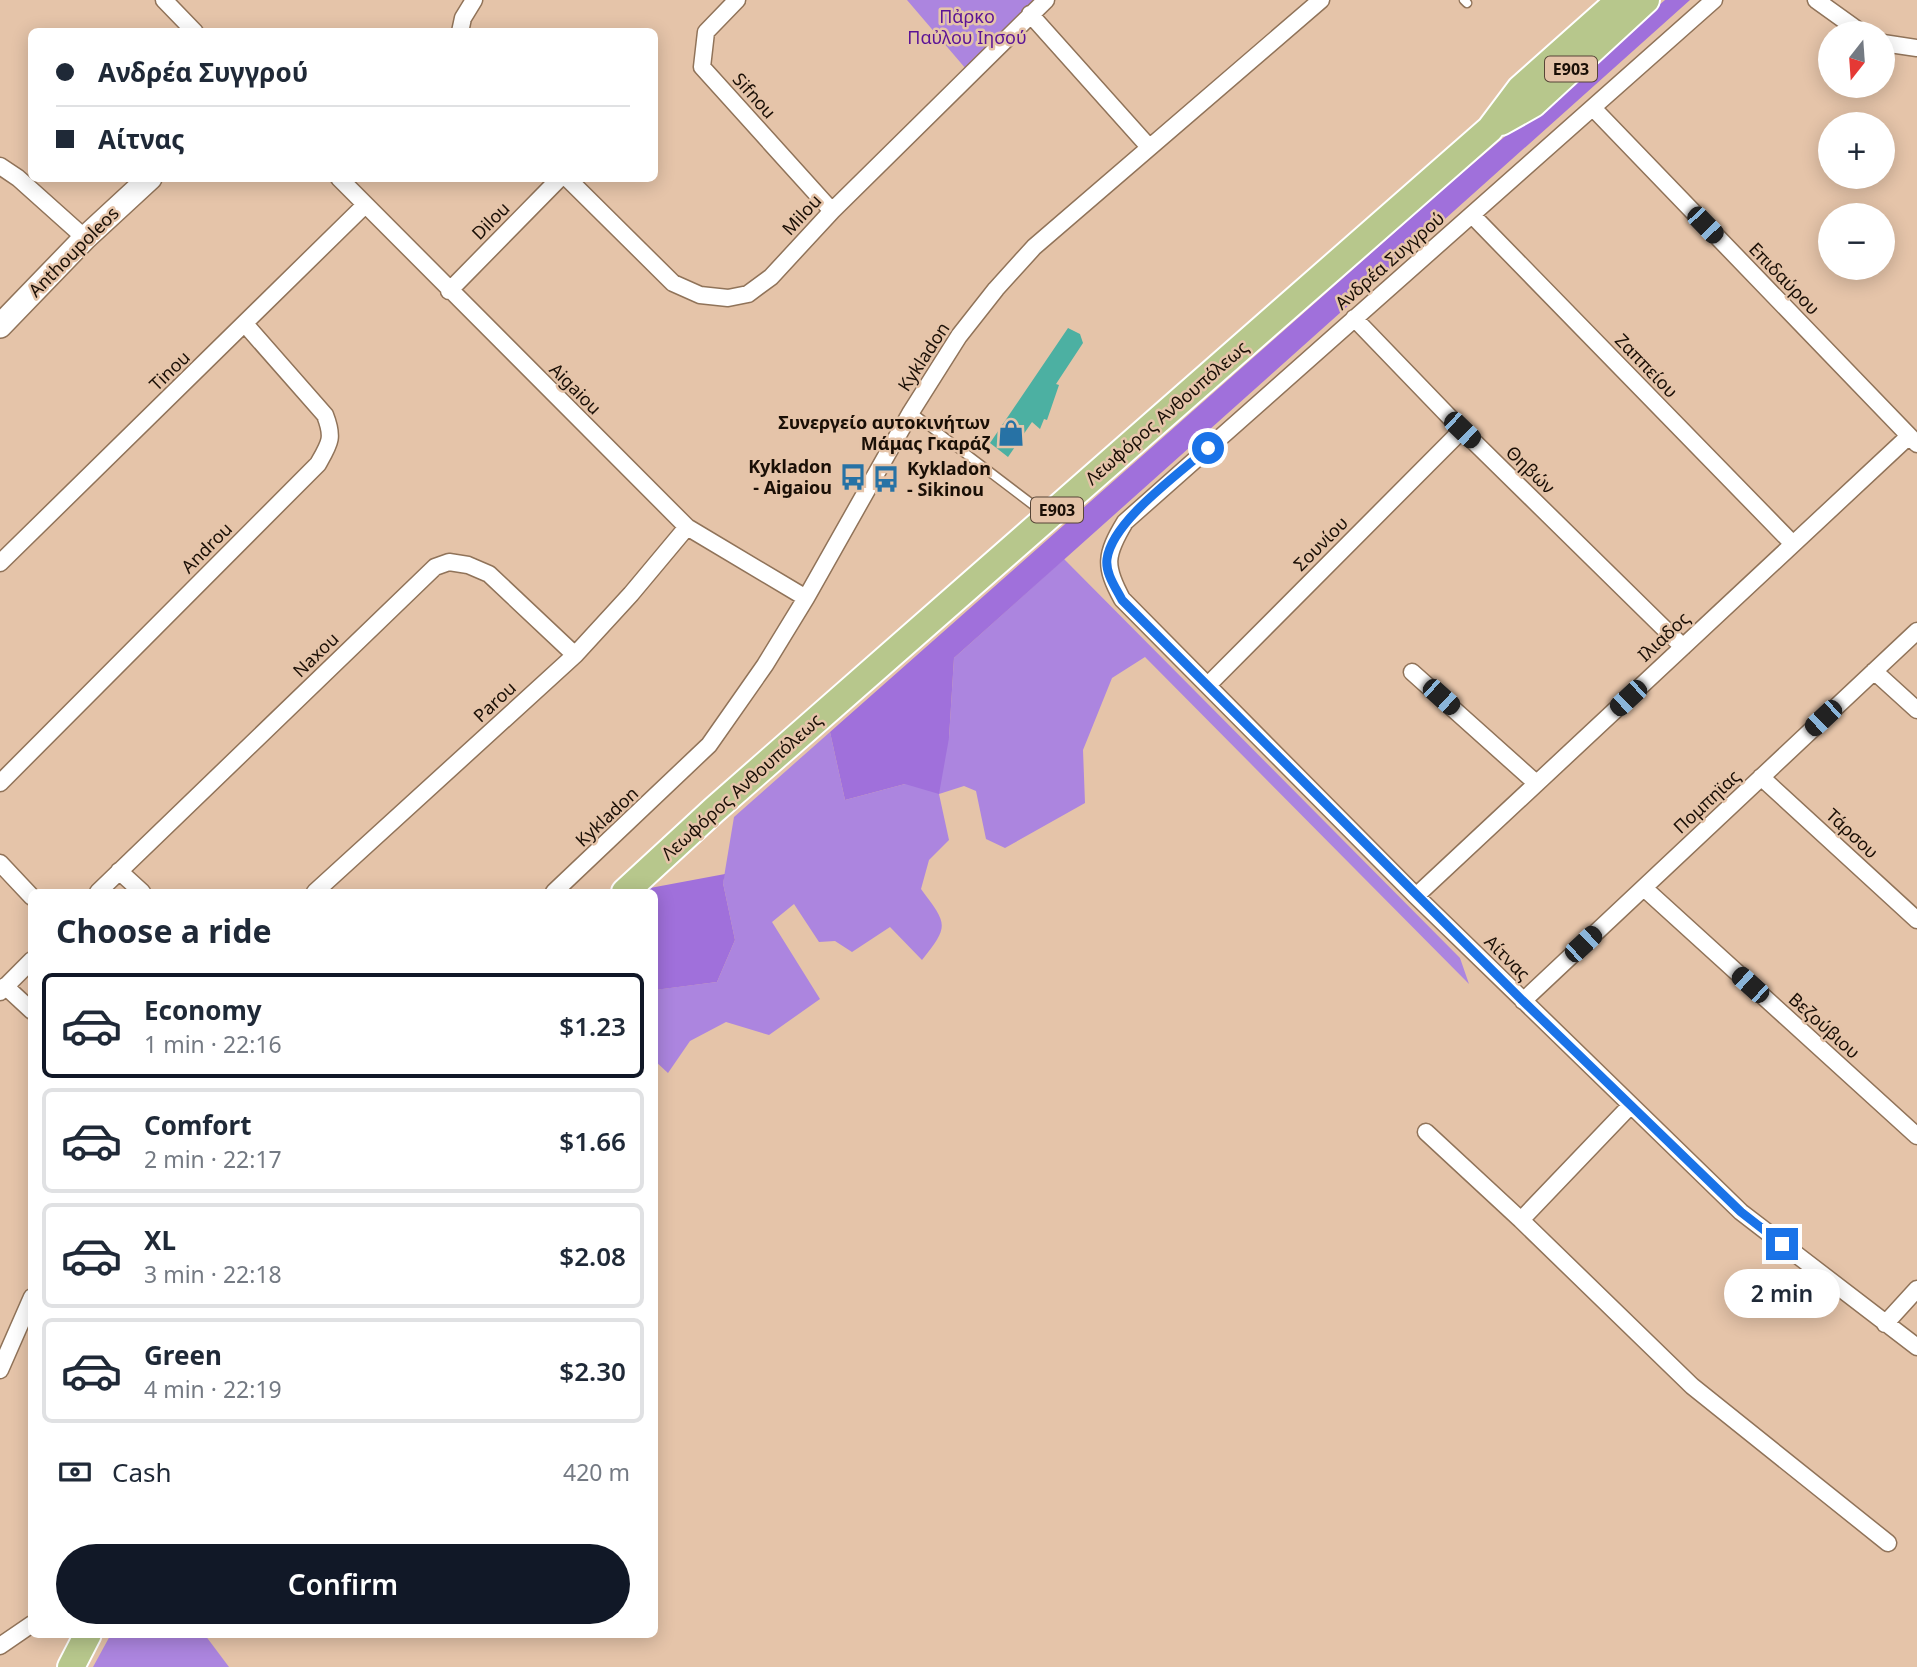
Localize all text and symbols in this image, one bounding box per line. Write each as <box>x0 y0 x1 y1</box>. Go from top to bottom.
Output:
park label: Πἀρκο Παὐλου Ιησού <box>907 4 1027 49</box>
north arrow <box>1818 21 1895 98</box>
map controls <box>1818 21 1895 280</box>
text: Ανδρέα Συγγρού <box>98 54 308 90</box>
road number: E903 <box>1545 57 1597 82</box>
street label: Sifnou <box>728 67 782 123</box>
button: + <box>1818 112 1895 189</box>
text: Αίτνας <box>98 121 185 157</box>
street label: Milou <box>776 189 826 240</box>
street label: Dilou <box>466 196 514 244</box>
street label: Anthoupoleos <box>23 201 124 302</box>
car <box>1683 203 1728 247</box>
button: − <box>1818 203 1895 280</box>
street label: Ανδρέα Συγγρού <box>1329 206 1449 315</box>
street label: Επιδαύρου <box>1744 237 1825 320</box>
street label: Kykladon <box>892 317 954 396</box>
street label: Ζαππείου <box>1610 328 1683 403</box>
street label: Λεωφόρος Ανθουπόλεως <box>1080 335 1253 490</box>
street label: Tinou <box>144 345 195 396</box>
street label: Aigaiou <box>545 357 607 419</box>
car <box>1440 408 1485 452</box>
place label: Συνεργείο αυτοκινήτων Μάμας Γκαράζ <box>778 410 990 455</box>
shop icon: Συνεργείο αυτοκινήτων Μάμας Γκαράζ <box>996 418 1026 448</box>
route start <box>1192 432 1224 464</box>
street label: Θηβών <box>1501 440 1560 499</box>
place label: Kykladon - Aigaiou <box>748 454 832 499</box>
place label: Kykladon - Sikinou <box>907 456 991 501</box>
bus stop icon: Kykladon - Aigaiou <box>838 462 868 492</box>
bus stop icon: Kykladon - Sikinou <box>871 464 901 494</box>
road number: E903 <box>1031 498 1083 523</box>
street label: Σουνίου <box>1288 511 1353 576</box>
street label: Androu <box>176 517 237 578</box>
street label: Ιλιαδος <box>1632 606 1694 666</box>
street label: Naxou <box>287 627 343 682</box>
street label: Parou <box>468 675 521 727</box>
car <box>1419 675 1464 719</box>
car <box>1606 676 1651 720</box>
car <box>1801 696 1846 740</box>
street label: Λεωφόρος Ανθουπόλεως <box>656 707 827 865</box>
street label: Πομπηϊας <box>1668 764 1745 838</box>
street label: Kykladon <box>570 781 643 852</box>
street label: Τάρσου <box>1821 803 1884 864</box>
text: Choose a ride <box>56 909 272 952</box>
car <box>1561 922 1606 966</box>
street label: Αίτνας <box>1480 929 1536 985</box>
car <box>1728 963 1773 1007</box>
street label: Βεζούβιου <box>1784 987 1865 1064</box>
text: Economy <box>144 992 262 1028</box>
icon: car <box>60 994 123 1057</box>
text: $1.23 <box>559 1008 626 1044</box>
text: 1 min · 22:16 <box>144 1028 282 1060</box>
text: Comfort <box>144 1107 252 1143</box>
icon: car <box>60 1109 123 1172</box>
text: $1.66 <box>559 1123 626 1159</box>
text: 2 min · 22:17 <box>144 1143 282 1175</box>
text: XL <box>144 1222 176 1258</box>
icon: car <box>60 1224 123 1287</box>
route end <box>1766 1228 1798 1260</box>
text: $2.08 <box>559 1238 626 1274</box>
text: 3 min · 22:18 <box>144 1258 282 1290</box>
callout: 2 min <box>1724 1268 1840 1318</box>
text: 2 min <box>1751 1277 1813 1309</box>
text: Green <box>144 1337 222 1373</box>
icon: car <box>60 1339 123 1402</box>
text: $2.30 <box>559 1353 626 1389</box>
text: 4 min · 22:19 <box>144 1373 282 1405</box>
icon: cash <box>56 1453 94 1491</box>
text: Cash <box>112 1454 172 1490</box>
text: 420 m <box>563 1456 630 1488</box>
button: Confirm <box>56 1544 630 1624</box>

